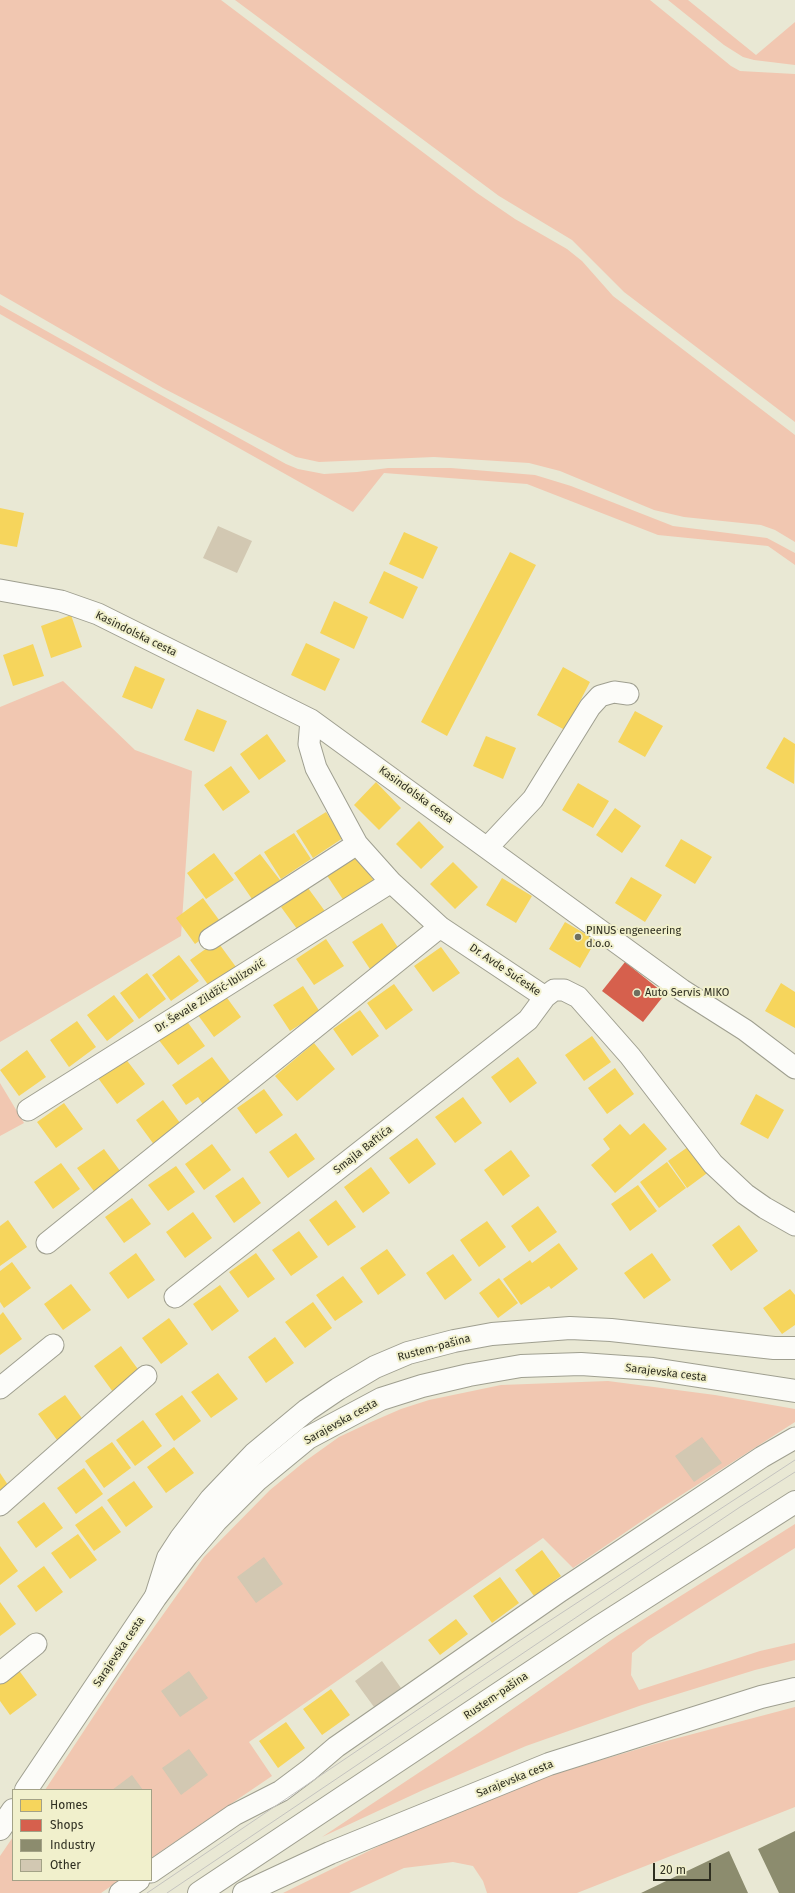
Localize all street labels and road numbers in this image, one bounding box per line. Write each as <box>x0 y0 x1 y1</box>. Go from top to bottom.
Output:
street label: Kasindolska cesta <box>93 609 179 659</box>
street label: Kasindolska cesta <box>376 764 456 826</box>
street label: Dr. Avde Sućeske <box>467 941 543 999</box>
street label: Dr. Ševale Zildžić-Iblizović <box>152 957 268 1035</box>
street label: Smajla Baftića <box>331 1123 395 1177</box>
street label: Rustem-pašina <box>396 1332 472 1364</box>
street label: Sarajevska cesta <box>625 1361 707 1385</box>
street label: Sarajevska cesta <box>302 1396 380 1448</box>
street label: Sarajevska cesta <box>91 1614 147 1690</box>
street label: Rustem-pašina <box>461 1670 531 1722</box>
street label: Sarajevska cesta <box>475 1758 555 1800</box>

